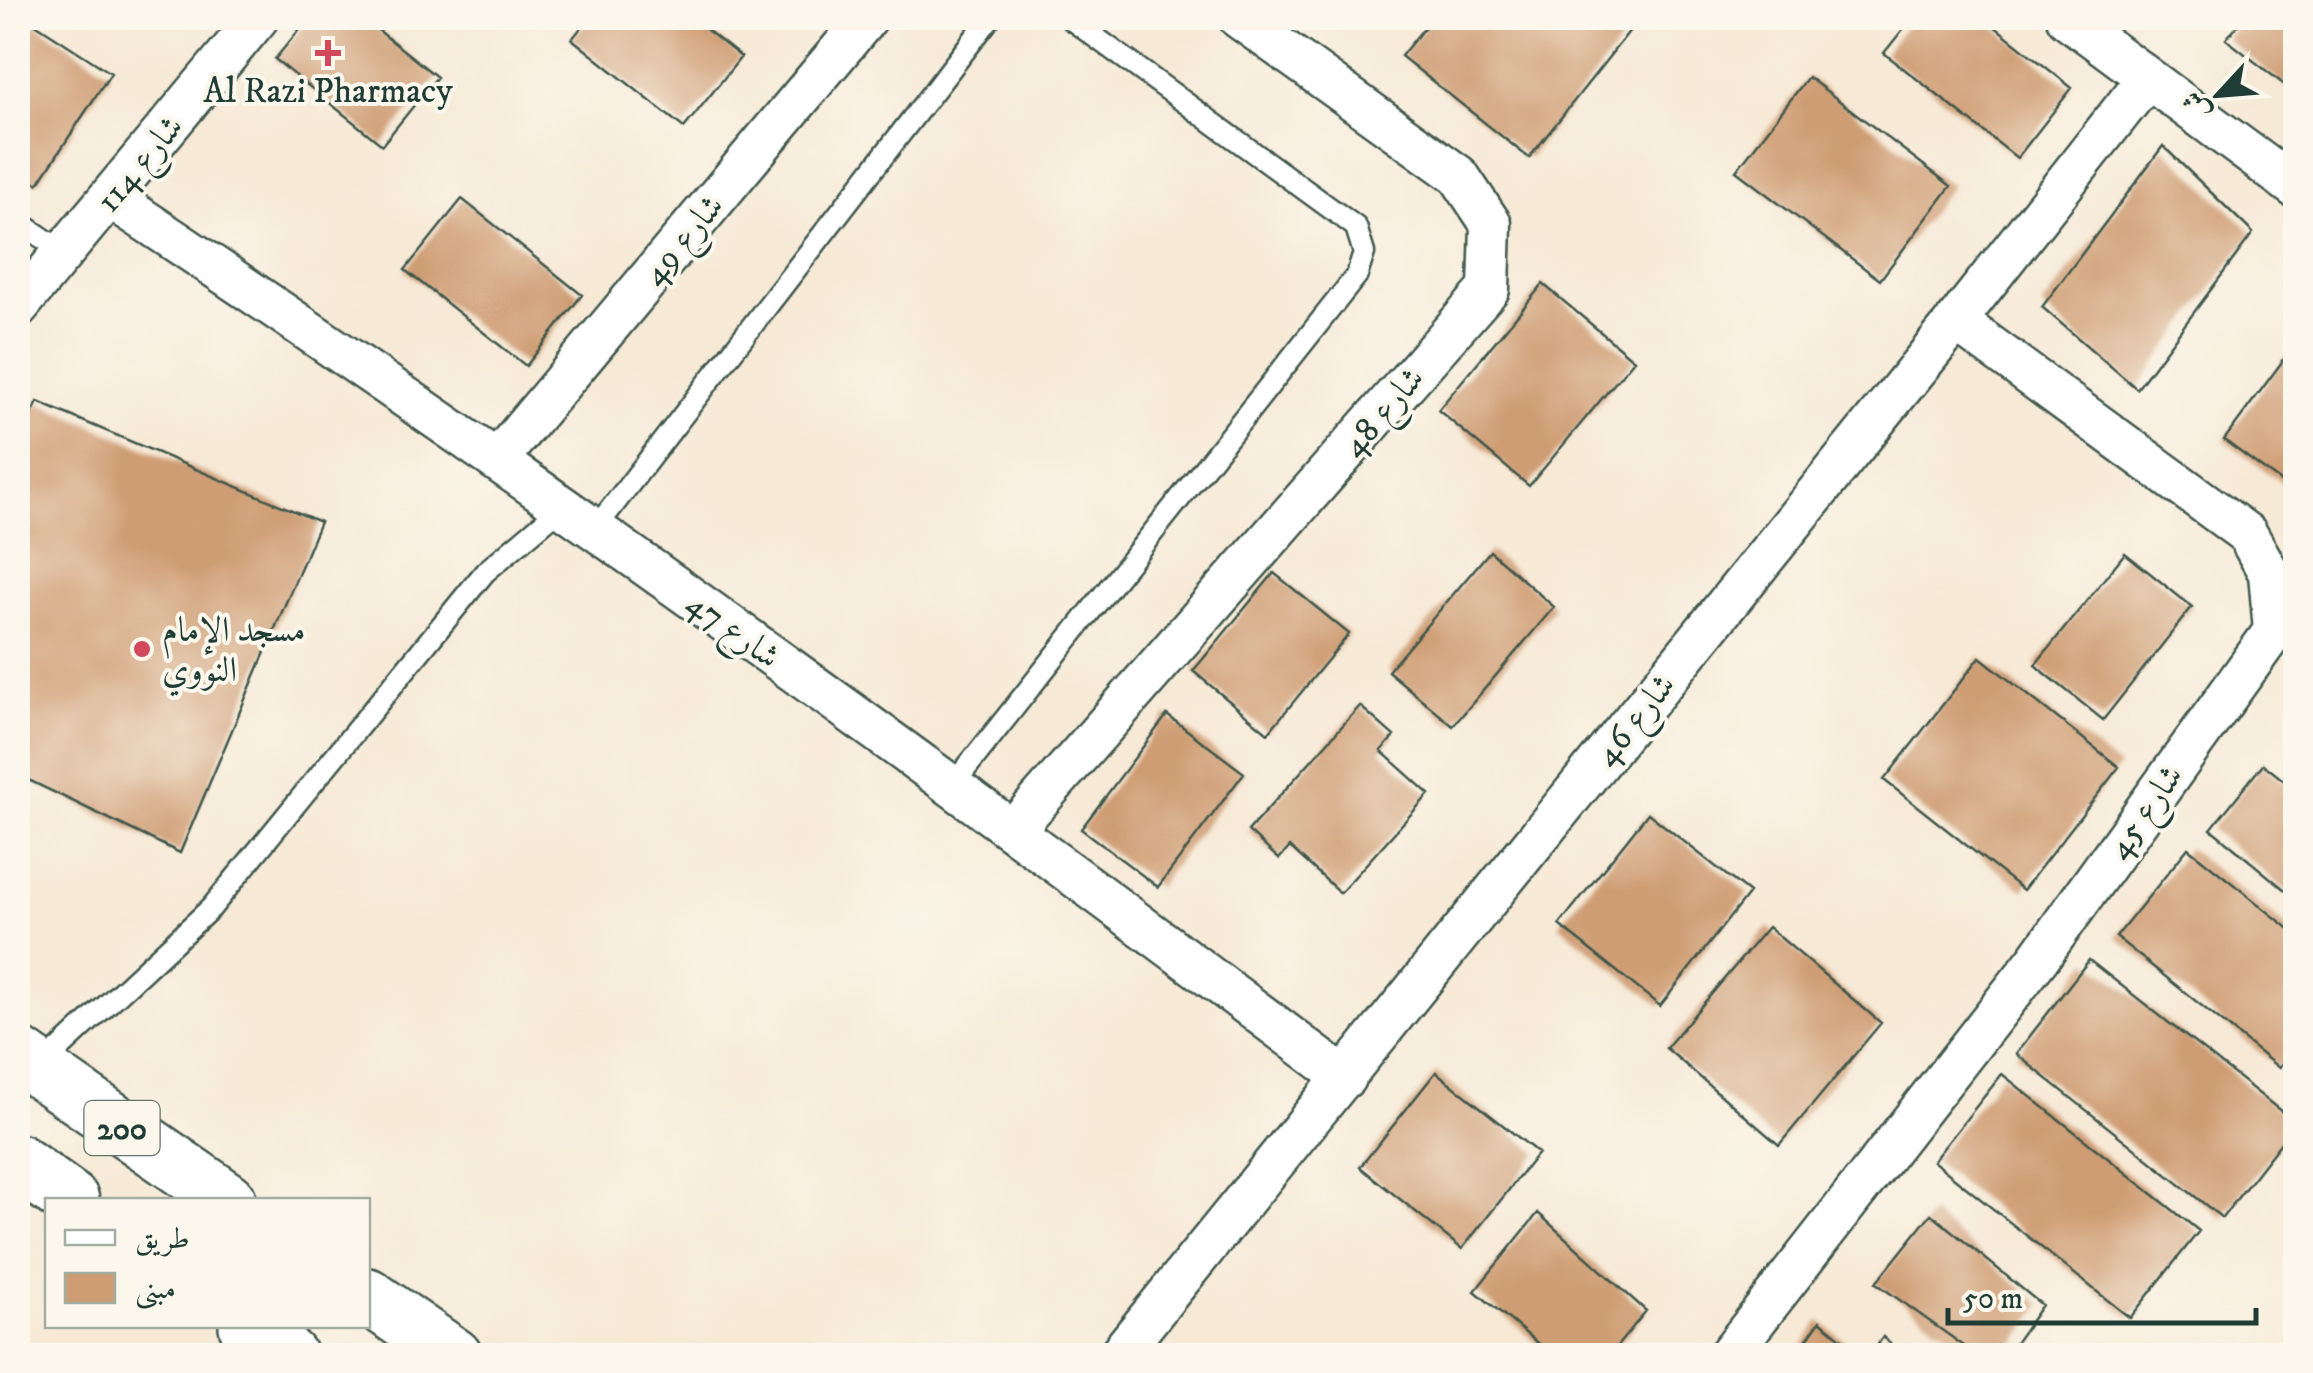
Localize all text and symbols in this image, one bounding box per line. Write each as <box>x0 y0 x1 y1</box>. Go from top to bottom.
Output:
marker: Al Razi Pharmacy <box>317 42 339 64</box>
north arrow <box>2168 45 2268 145</box>
place label: Al Razi Pharmacy <box>203 70 453 114</box>
text: ش <box>2175 85 2219 125</box>
street label: شارع 114 <box>87 106 198 225</box>
street label: شارع 49 <box>633 186 738 298</box>
street label: شارع 48 <box>1332 358 1439 470</box>
street label: شارع 47 <box>674 582 789 684</box>
place label: مسجد الإمام النووي <box>162 609 306 697</box>
marker: مسجد الإمام النووي <box>131 638 153 660</box>
street label: شارع 46 <box>1585 665 1690 779</box>
street label: شارع 45 <box>2097 756 2198 871</box>
road number: 200 <box>84 1101 160 1155</box>
legend <box>45 1198 370 1328</box>
text: طريق <box>135 1221 190 1258</box>
scale bar <box>1948 1263 2256 1325</box>
text: مبنى <box>135 1271 176 1310</box>
text: 50 m <box>1963 1281 2023 1318</box>

